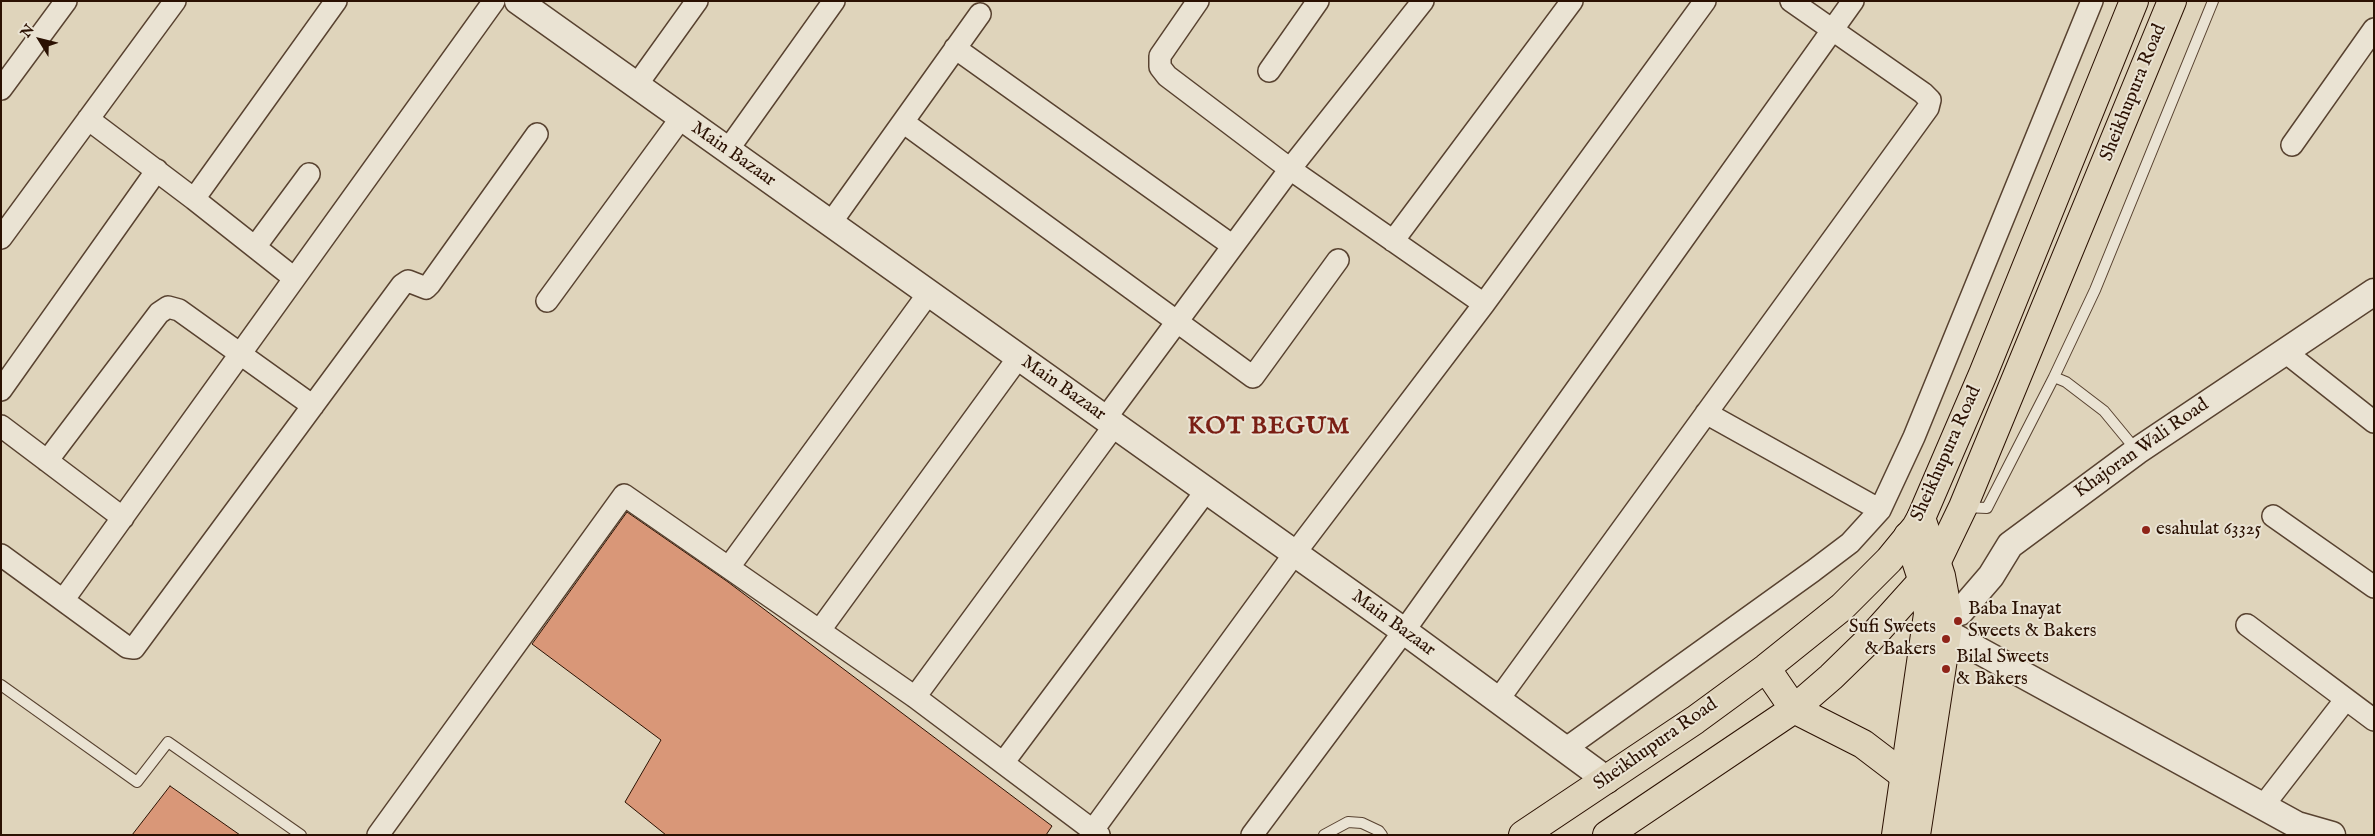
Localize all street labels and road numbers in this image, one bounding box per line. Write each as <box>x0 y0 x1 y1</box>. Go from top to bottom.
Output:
street label: Sheikhupura Road <box>2096 21 2172 165</box>
street label: Main Bazaar <box>686 117 780 193</box>
street label: Main Bazaar <box>1016 351 1110 427</box>
street label: Sheikhupura Road <box>1907 383 1987 525</box>
street label: Khajoran Wali Road <box>2070 394 2214 504</box>
street label: Main Bazaar <box>1346 586 1440 662</box>
street label: Sheikhupura Road <box>1590 694 1722 796</box>

